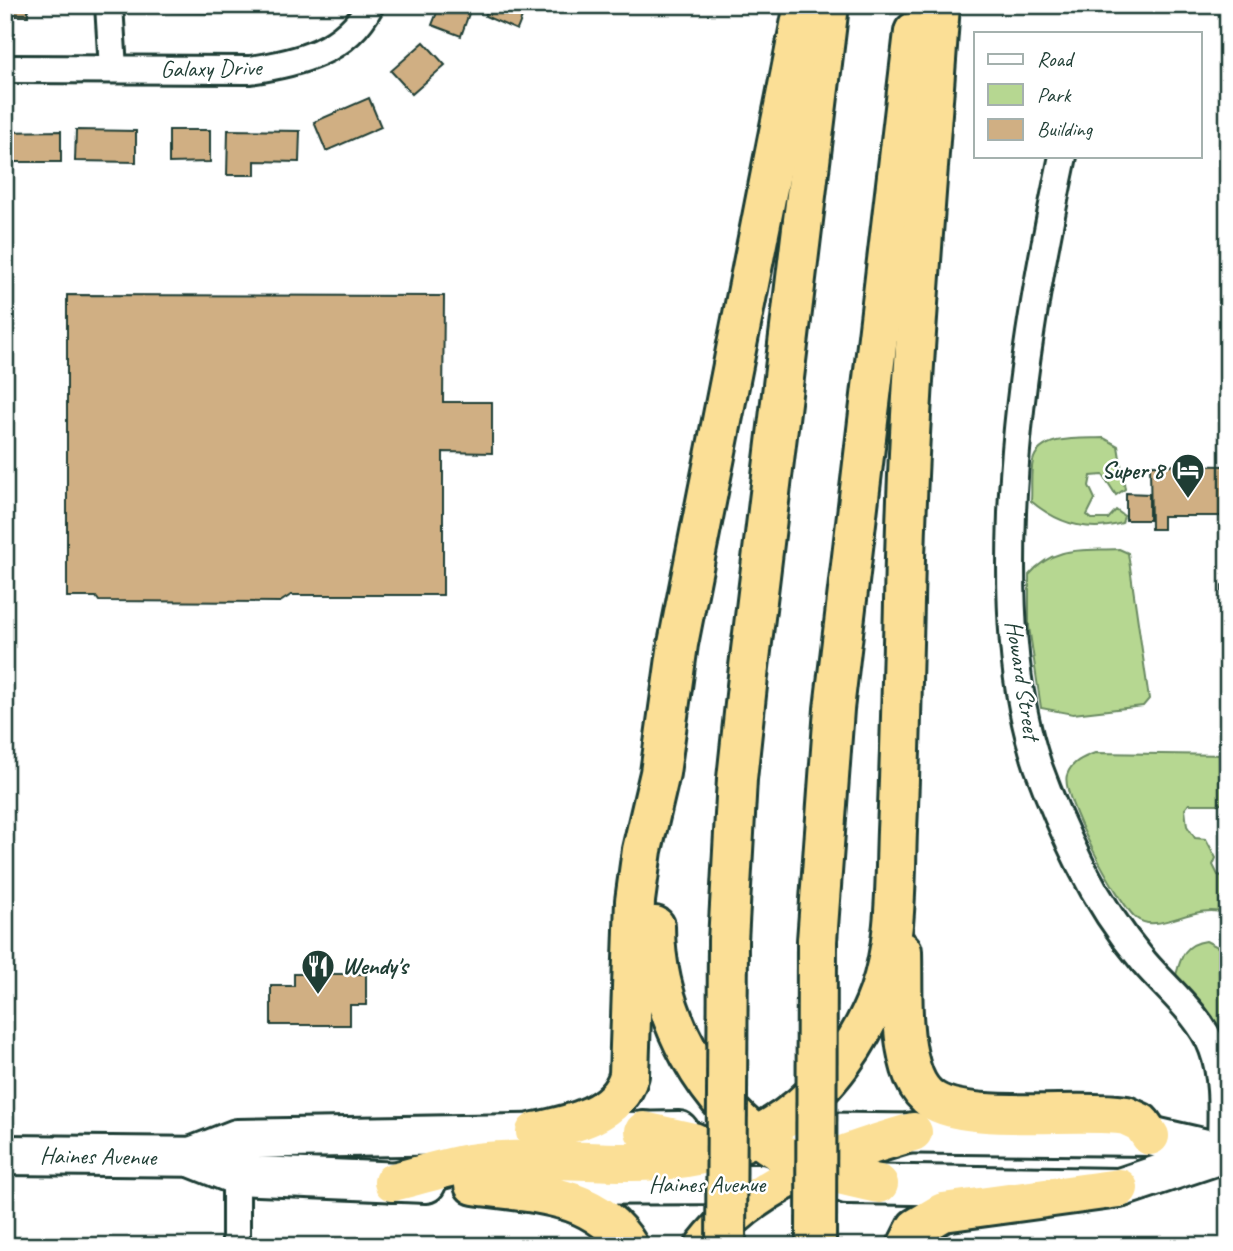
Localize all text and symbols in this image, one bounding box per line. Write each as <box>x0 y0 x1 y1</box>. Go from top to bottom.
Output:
legend <box>974 32 1202 158</box>
text: Road <box>1037 46 1076 72</box>
street label: Galaxy Drive <box>160 52 264 84</box>
text: Park <box>1037 82 1072 108</box>
text: Building <box>1037 116 1094 142</box>
hotel icon: Super 8 <box>1169 451 1207 500</box>
place label: Super 8 <box>1101 455 1167 485</box>
street label: Howard Street <box>999 618 1048 745</box>
restaurant icon: Wendy's <box>299 947 337 996</box>
place label: Wendy's <box>342 951 410 981</box>
street label: Haines Avenue <box>40 1140 159 1172</box>
street label: Haines Avenue <box>649 1169 767 1199</box>

